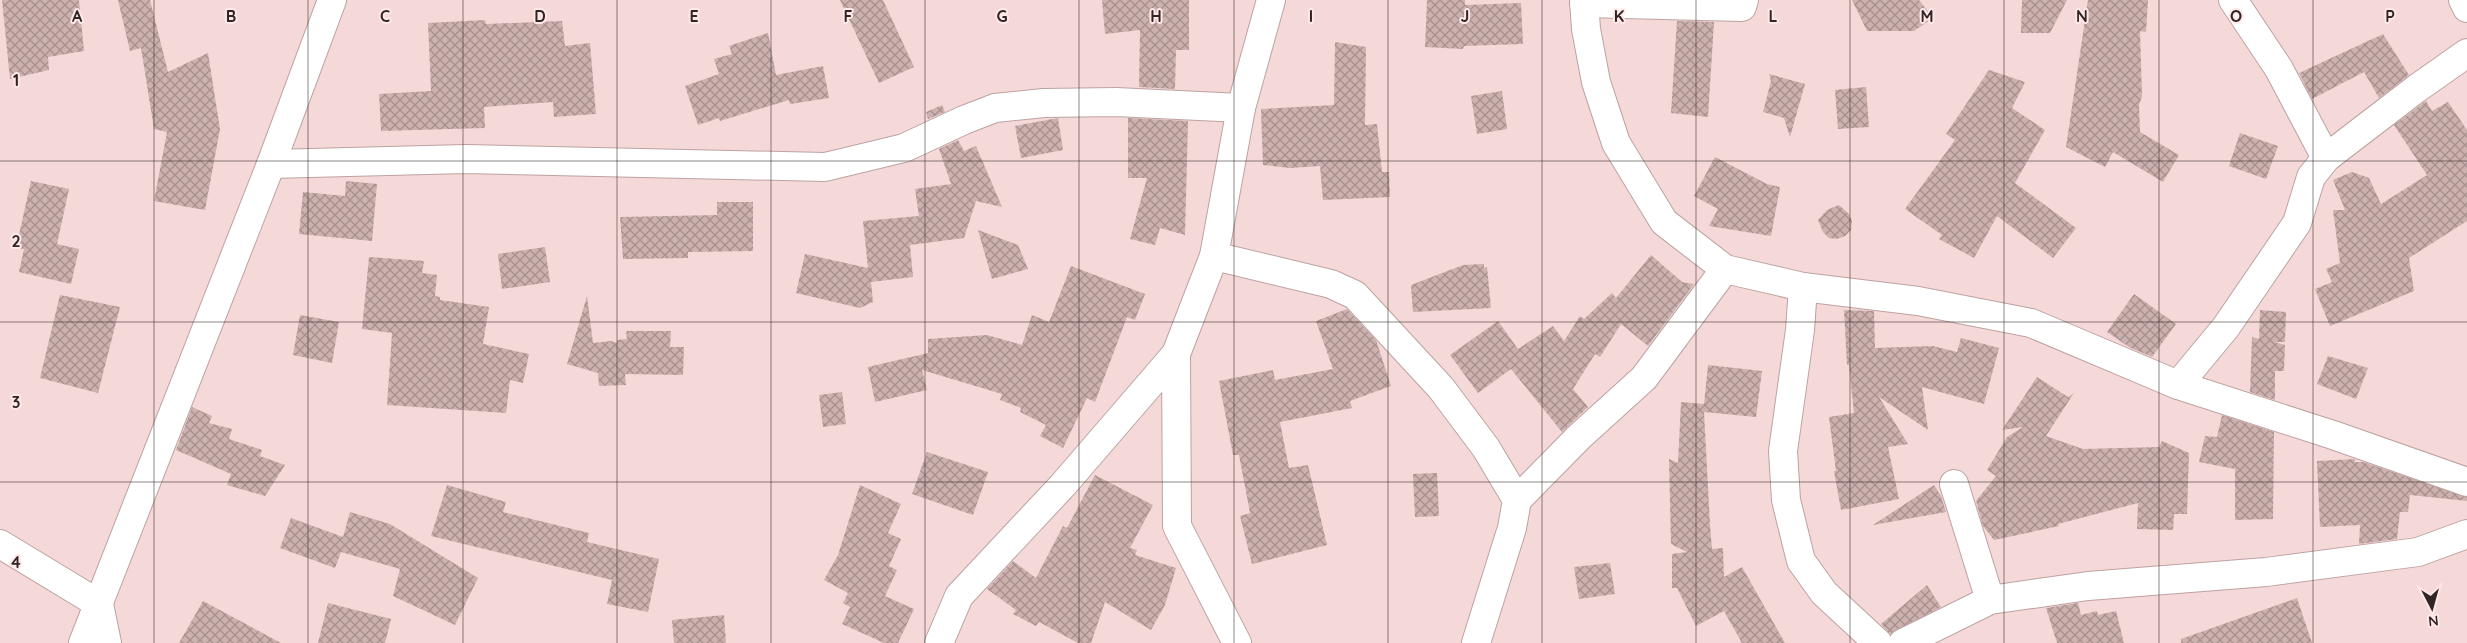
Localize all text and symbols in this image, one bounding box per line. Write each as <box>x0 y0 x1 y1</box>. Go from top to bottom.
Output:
text: A <box>72 6 83 26</box>
text: B <box>226 6 236 26</box>
text: C <box>380 6 390 26</box>
text: D <box>534 6 546 26</box>
text: E <box>689 6 699 26</box>
text: F <box>844 6 853 26</box>
text: G <box>996 6 1008 26</box>
text: H <box>1150 6 1162 26</box>
text: I <box>1309 6 1313 26</box>
text: J <box>1461 6 1469 26</box>
text: K <box>1614 6 1624 26</box>
text: L <box>1769 6 1778 26</box>
text: M <box>1920 6 1934 26</box>
text: N <box>2076 6 2088 26</box>
text: O <box>2230 6 2242 26</box>
text: P <box>2385 6 2395 26</box>
text: 1 <box>13 70 19 90</box>
text: 2 <box>11 231 21 251</box>
text: 3 <box>12 392 20 412</box>
text: 4 <box>11 552 21 572</box>
north arrow <box>2407 583 2457 633</box>
text: N <box>2427 611 2439 630</box>

